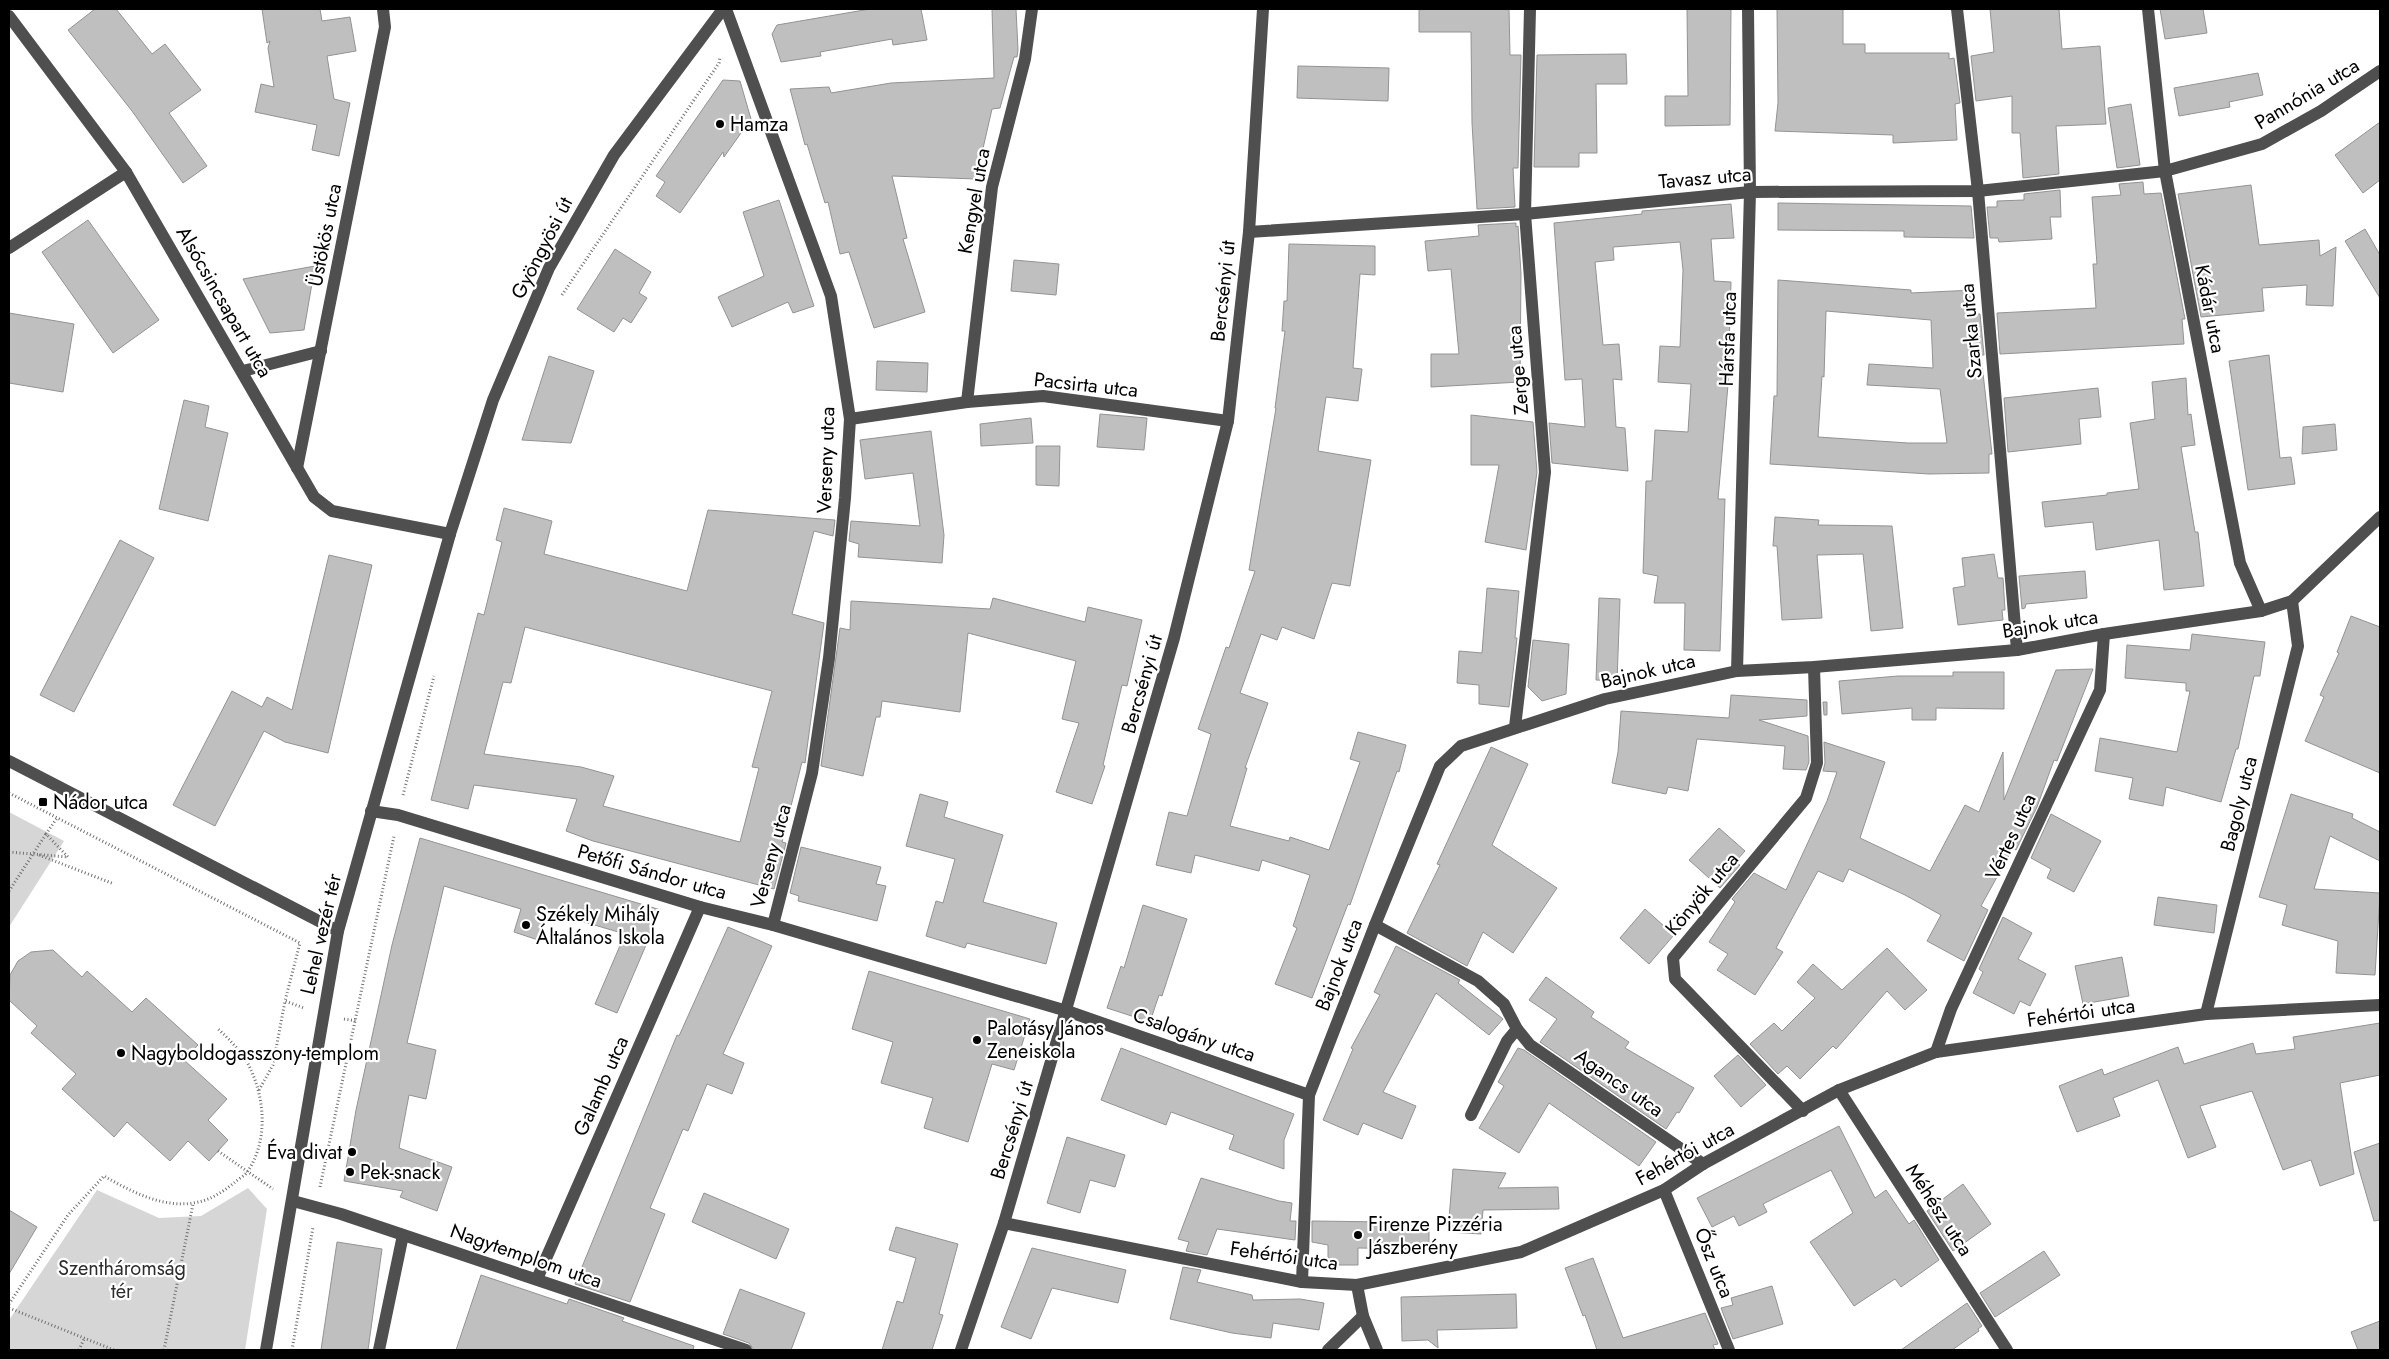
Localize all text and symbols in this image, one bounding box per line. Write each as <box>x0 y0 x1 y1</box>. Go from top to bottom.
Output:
street label: Pannónia utca <box>2249 51 2365 137</box>
place label: Hamza <box>730 110 788 139</box>
marker: Hamza <box>714 118 726 130</box>
street label: Kengyel utca <box>950 146 998 256</box>
street label: Tavasz utca <box>1657 160 1753 196</box>
street label: Üstökös utca <box>301 181 349 289</box>
street label: Gyöngyösi út <box>504 192 580 304</box>
street label: Alsócsincsapart utca <box>169 221 279 383</box>
street label: Bercsényi út <box>1203 239 1243 343</box>
street label: Kádár utca <box>2187 262 2233 356</box>
street label: Szarka utca <box>1952 282 1990 380</box>
street label: Hársfa utca <box>1712 291 1744 387</box>
street label: Zerge utca <box>1500 324 1536 416</box>
street label: Pacsirta utca <box>1032 365 1140 405</box>
street label: Verseny utca <box>810 406 842 514</box>
street label: Bajnok utca <box>2000 602 2100 646</box>
street label: Bercsényi út <box>1114 631 1170 737</box>
street label: Bajnok utca <box>1598 646 1698 696</box>
street label: Bagoly utca <box>2213 753 2265 855</box>
place label: Nádor utca <box>53 788 148 817</box>
street label: Vértes utca <box>1978 789 2044 885</box>
marker: Nádor utca <box>37 796 49 808</box>
street label: Verseny utca <box>743 801 799 911</box>
street label: Petőfi Sándor utca <box>574 837 730 907</box>
street label: Könyök utca <box>1659 846 1745 942</box>
street label: Lehel vezér tér <box>293 871 349 997</box>
place label: Székely Mihály Általános Iskola <box>536 900 665 952</box>
street label: Bajnok utca <box>1308 915 1370 1015</box>
marker: Székely Mihály Általános Iskola <box>520 919 532 931</box>
street label: Fehértói utca <box>2025 991 2137 1035</box>
street label: Csalogány utca <box>1129 1001 1259 1069</box>
place label: Palotásy János Zeneiskola <box>987 1014 1104 1066</box>
street label: Galamb utca <box>566 1031 636 1141</box>
marker: Palotásy János Zeneiskola <box>971 1034 983 1046</box>
place label: Nagyboldogasszony-templom <box>131 1039 379 1068</box>
street label: Agancs utca <box>1569 1042 1669 1124</box>
marker: Nagyboldogasszony-templom <box>115 1047 127 1059</box>
street label: Bercsényi út <box>983 1077 1041 1183</box>
street label: Fehértói utca <box>1630 1115 1740 1193</box>
place label: Éva divat <box>267 1138 342 1167</box>
marker: Éva divat <box>346 1146 358 1158</box>
place label: Pek-snack <box>360 1158 440 1187</box>
street label: Méhész utca <box>1898 1158 1980 1262</box>
marker: Pek-snack <box>344 1166 356 1178</box>
place label: Firenze Pizzéria Jászberény <box>1365 1210 1503 1262</box>
street label: Nagytemplom utca <box>446 1216 606 1296</box>
street label: Ősz utca <box>1687 1223 1741 1303</box>
marker: Firenze Pizzéria Jászberény <box>1352 1229 1364 1241</box>
street label: Fehértói utca <box>1228 1234 1340 1278</box>
park label: Szentháromság tér <box>58 1254 186 1306</box>

